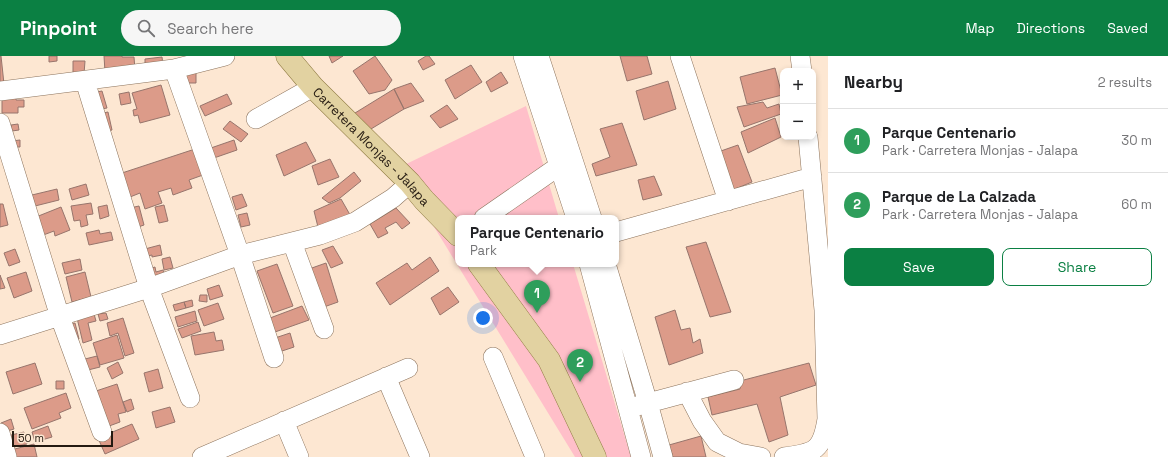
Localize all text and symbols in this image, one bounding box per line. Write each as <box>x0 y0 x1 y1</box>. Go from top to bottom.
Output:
search box <box>121 10 401 46</box>
text: Pinpoint <box>20 16 97 41</box>
icon: search <box>135 17 157 39</box>
text: Search here <box>167 19 254 38</box>
text: Map <box>965 19 995 37</box>
text: Directions <box>1017 19 1085 37</box>
text: Saved <box>1107 19 1148 37</box>
map controls <box>780 68 816 140</box>
button: + <box>780 68 816 104</box>
text: Nearby <box>844 71 903 93</box>
text: 2 results <box>1098 74 1152 91</box>
street label: Carretera Monjas - Jalapa <box>309 84 434 210</box>
button: − <box>780 104 816 140</box>
text: Parque Centenario <box>882 123 1016 142</box>
text: 1 <box>854 132 860 149</box>
text: 30 m <box>1121 132 1152 149</box>
text: Park · Carretera Monjas - Jalapa <box>882 142 1078 159</box>
text: Parque de La Calzada <box>882 187 1036 206</box>
text: 2 <box>853 196 861 213</box>
text: 60 m <box>1121 196 1152 213</box>
text: Park · Carretera Monjas - Jalapa <box>882 206 1078 223</box>
popup <box>455 215 619 267</box>
text: Parque Centenario <box>470 223 604 242</box>
text: Park <box>470 242 497 259</box>
button: Save <box>844 248 994 286</box>
button: Share <box>1002 248 1152 286</box>
pin: 1 <box>524 280 550 313</box>
your location <box>473 308 493 328</box>
pin: 2 <box>567 349 593 382</box>
scale bar <box>12 429 113 448</box>
text: 50 m <box>18 431 44 445</box>

